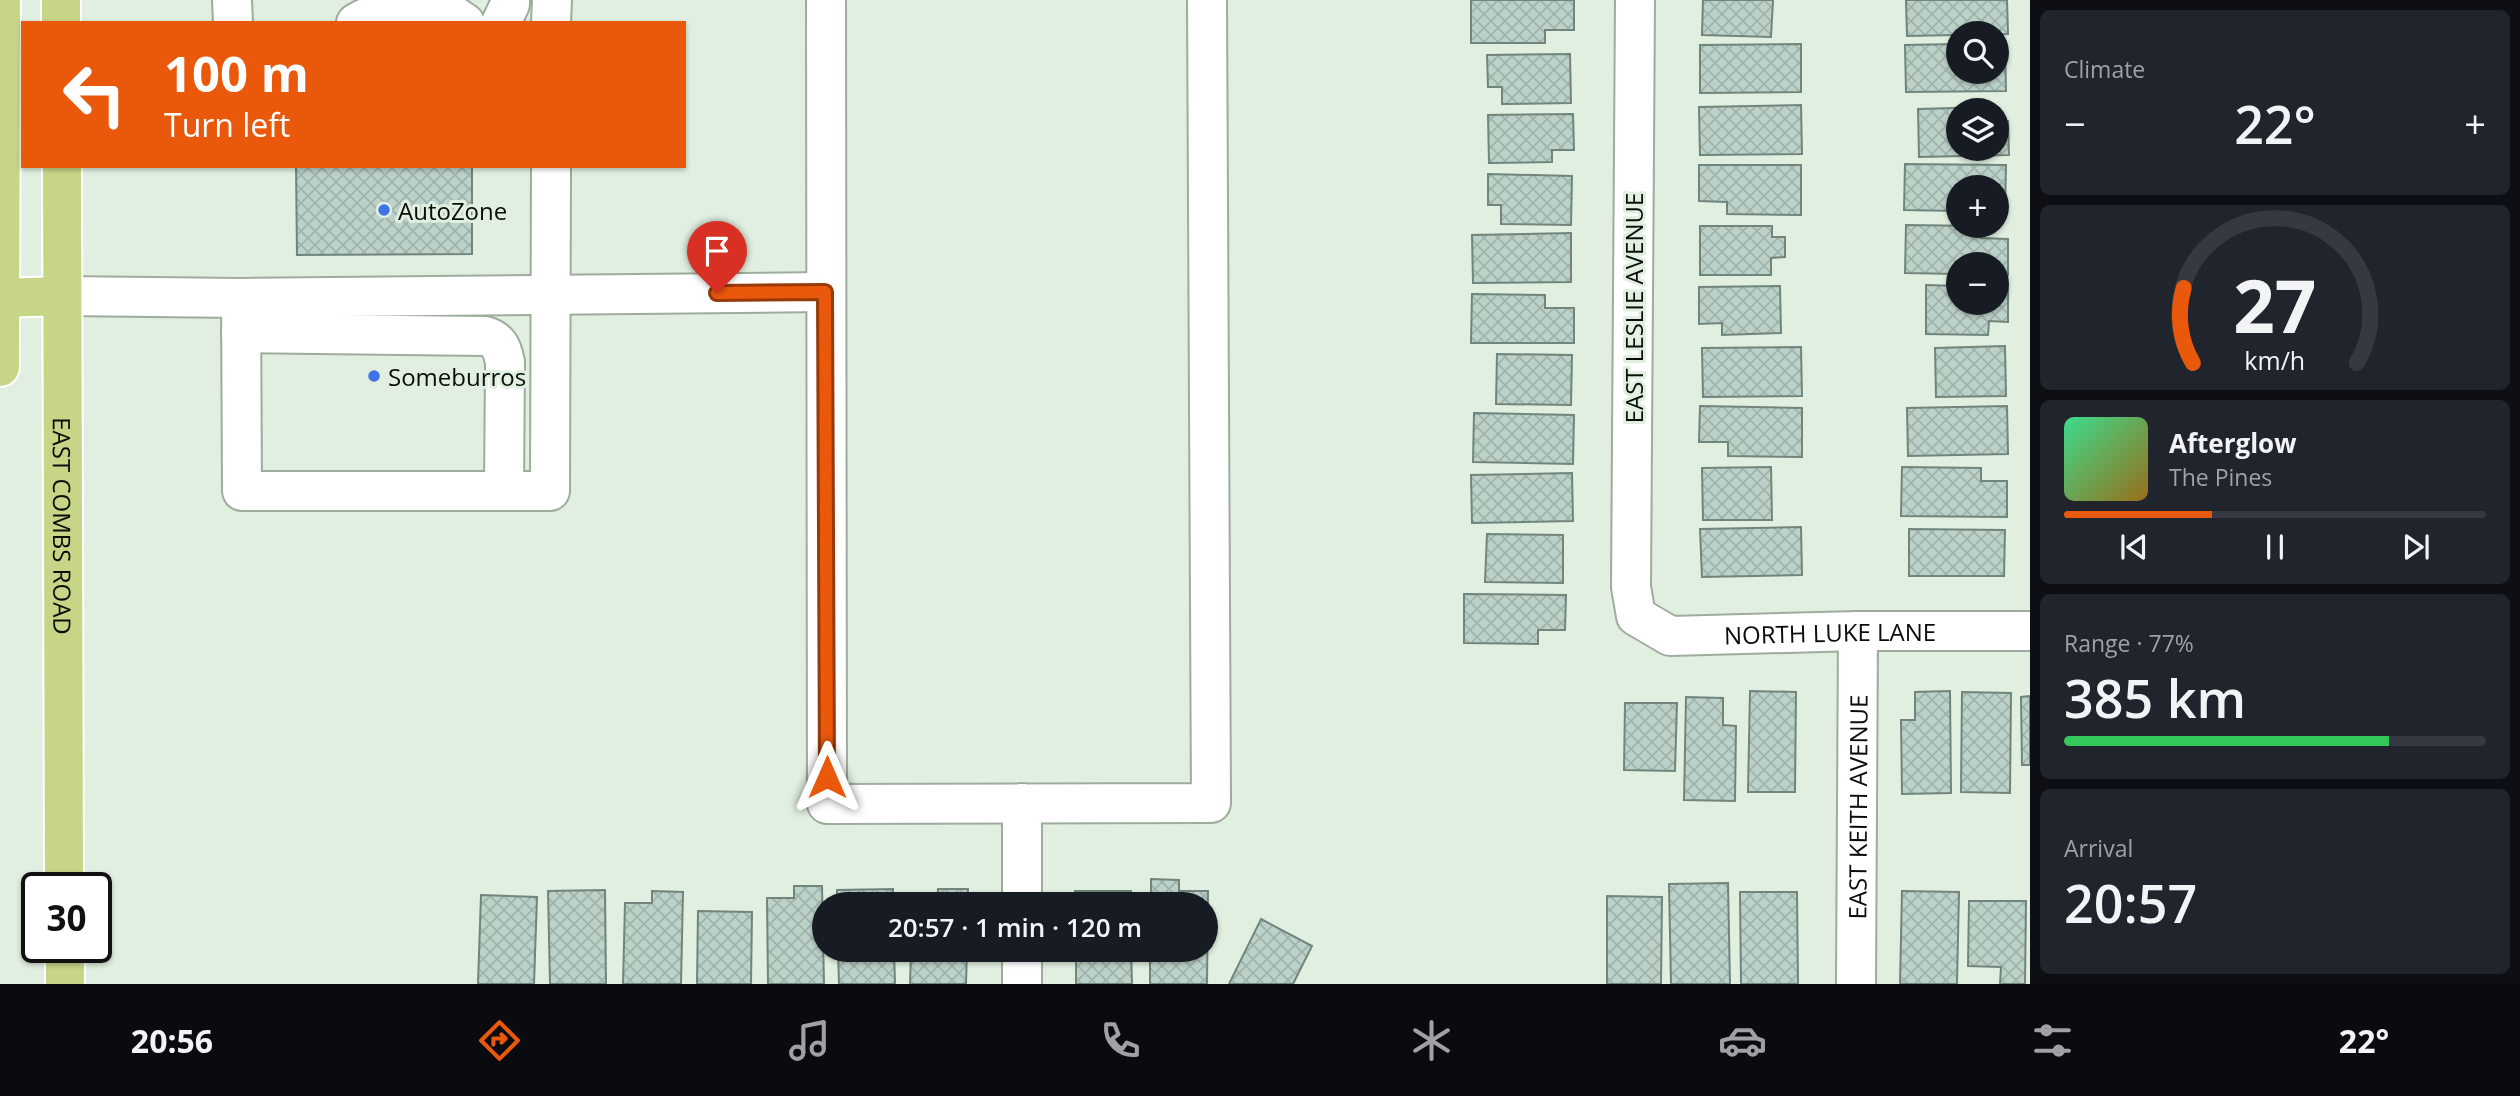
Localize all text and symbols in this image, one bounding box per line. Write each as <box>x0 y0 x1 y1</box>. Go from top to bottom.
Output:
map controls <box>1946 21 2009 315</box>
button: search <box>1946 21 2009 84</box>
text: 100 m <box>164 40 309 106</box>
icon: left <box>49 49 140 140</box>
text: Climate <box>2064 53 2145 85</box>
text: 22° <box>2234 88 2316 159</box>
text: − <box>2064 97 2086 149</box>
text: + <box>2464 97 2486 149</box>
button: layers <box>1946 98 2009 161</box>
text: Turn left <box>164 103 290 146</box>
button: + <box>1946 175 2009 238</box>
street label: EAST LESLIE AVENUE <box>1617 193 1650 423</box>
place label: AutoZone <box>398 194 507 227</box>
marker: AutoZone <box>376 202 392 218</box>
pin <box>687 221 747 293</box>
icon: arrive <box>698 232 736 270</box>
button: − <box>1946 252 2009 315</box>
text: 27 <box>2233 256 2317 355</box>
text: km/h <box>2245 343 2305 377</box>
place label: Someburros <box>388 360 526 393</box>
marker: Someburros <box>366 368 382 384</box>
street label: EAST COMBS ROAD <box>46 417 80 635</box>
text: Afterglow <box>2169 425 2296 461</box>
text: The Pines <box>2169 461 2272 493</box>
icon: previous <box>2115 528 2153 566</box>
icon: pause <box>2256 528 2294 566</box>
icon: next <box>2397 528 2435 566</box>
street label: NORTH LUKE LANE <box>1724 615 1936 651</box>
text: Range · 77% <box>2064 627 2194 659</box>
text: 385 km <box>2064 662 2246 733</box>
street label: EAST KEITH AVENUE <box>1840 694 1874 920</box>
position arrow <box>790 740 864 814</box>
text: Arrival <box>2064 832 2133 864</box>
text: 20:57 <box>2064 867 2197 938</box>
speed limit sign: 30 <box>21 872 112 963</box>
text: 20:57 · 1 min · 120 m <box>888 909 1142 945</box>
icon: directions <box>475 1016 524 1065</box>
icon: music <box>785 1016 834 1065</box>
icon: phone <box>1096 1016 1145 1065</box>
icon: climate <box>1407 1016 1456 1065</box>
icon: car <box>1718 1016 1767 1065</box>
icon: filters <box>2028 1016 2077 1065</box>
text: 20:56 <box>131 1019 213 1062</box>
text: 22° <box>2339 1019 2389 1062</box>

